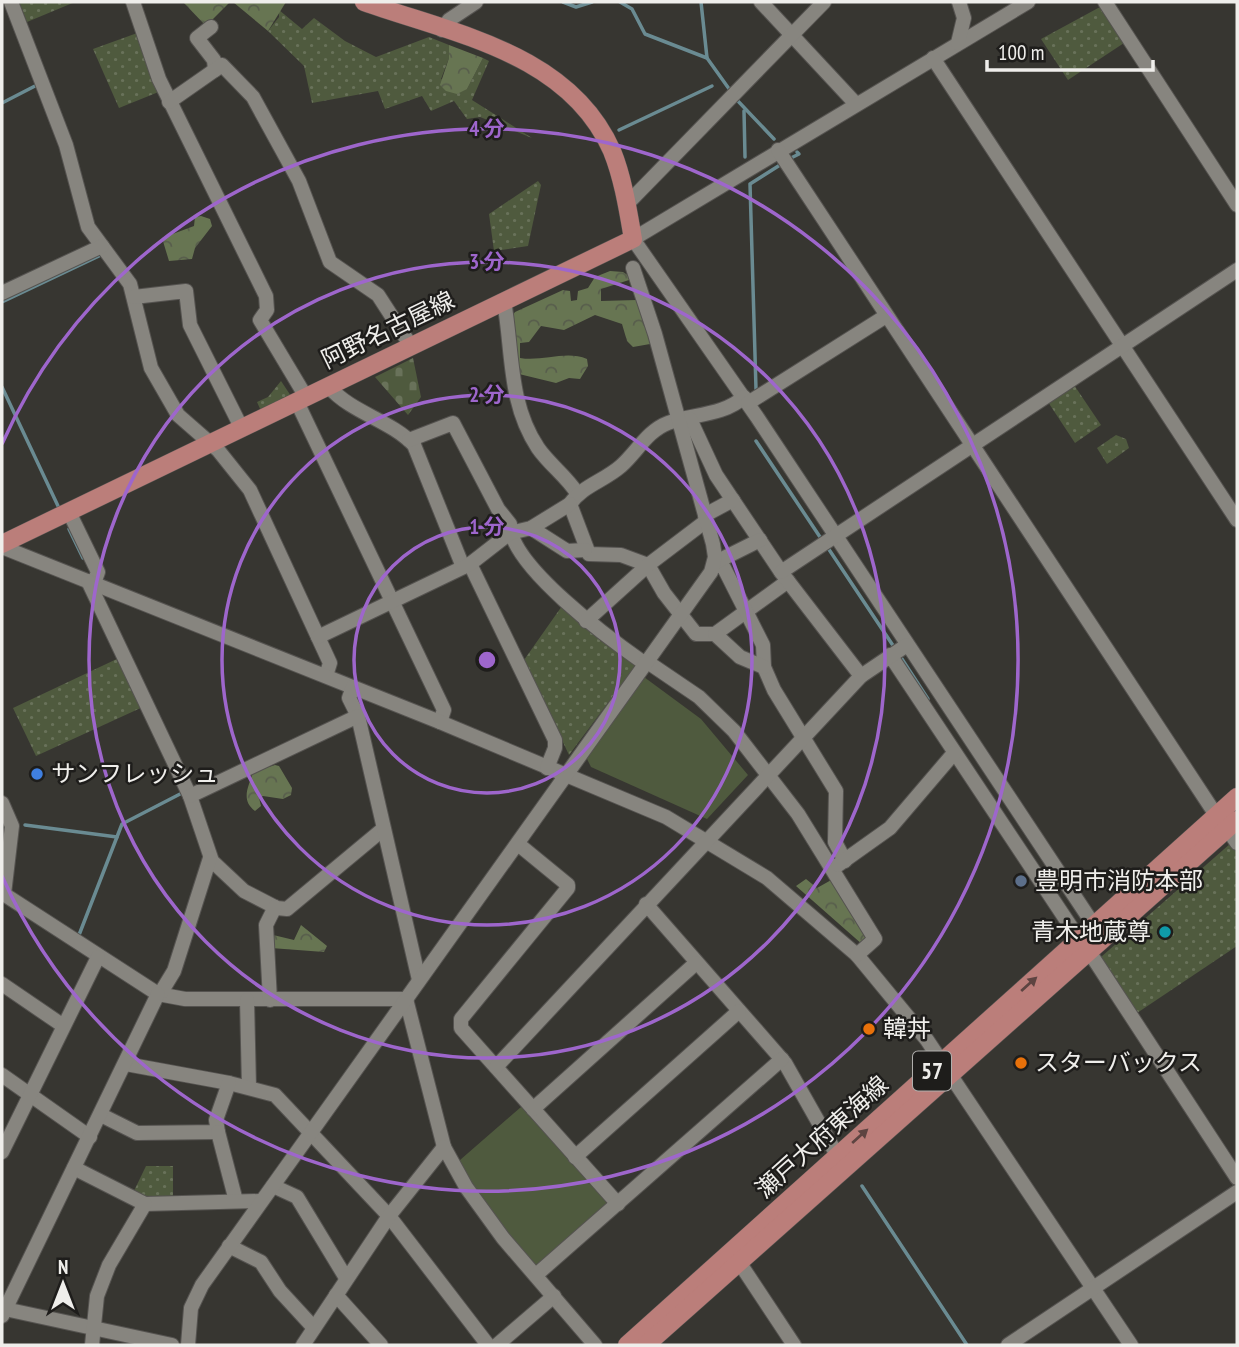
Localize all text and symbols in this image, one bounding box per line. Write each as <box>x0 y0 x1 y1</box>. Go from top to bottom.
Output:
scale bar <box>987 28 1153 72</box>
text: 100 m <box>998 39 1044 66</box>
text: 4 分 <box>469 115 505 142</box>
text: 3 分 <box>469 248 505 275</box>
street label: 阿野名古屋線 <box>316 284 459 375</box>
text: 2 分 <box>469 381 505 408</box>
text: 1 分 <box>469 513 505 540</box>
centre of rings <box>475 648 499 672</box>
place label: サンフレッシュ <box>51 758 218 789</box>
marker: サンフレッシュ <box>29 766 45 782</box>
place label: 豊明市消防本部 <box>1035 865 1203 896</box>
marker: 豊明市消防本部 <box>1013 873 1029 889</box>
place label: 青木地蔵尊 <box>1031 916 1151 947</box>
marker: 青木地蔵尊 <box>1157 924 1173 940</box>
one-way arrow <box>1020 976 1038 992</box>
place label: 韓丼 <box>883 1013 931 1044</box>
marker: 韓丼 <box>861 1021 877 1037</box>
place label: スターバックス <box>1035 1047 1202 1078</box>
road number: 57 <box>913 1052 951 1090</box>
marker: スターバックス <box>1013 1055 1029 1071</box>
street label: 瀬戸大府東海線 <box>749 1069 894 1204</box>
one-way arrow <box>851 1128 868 1144</box>
north arrow <box>28 1249 98 1319</box>
text: N <box>58 1255 68 1279</box>

